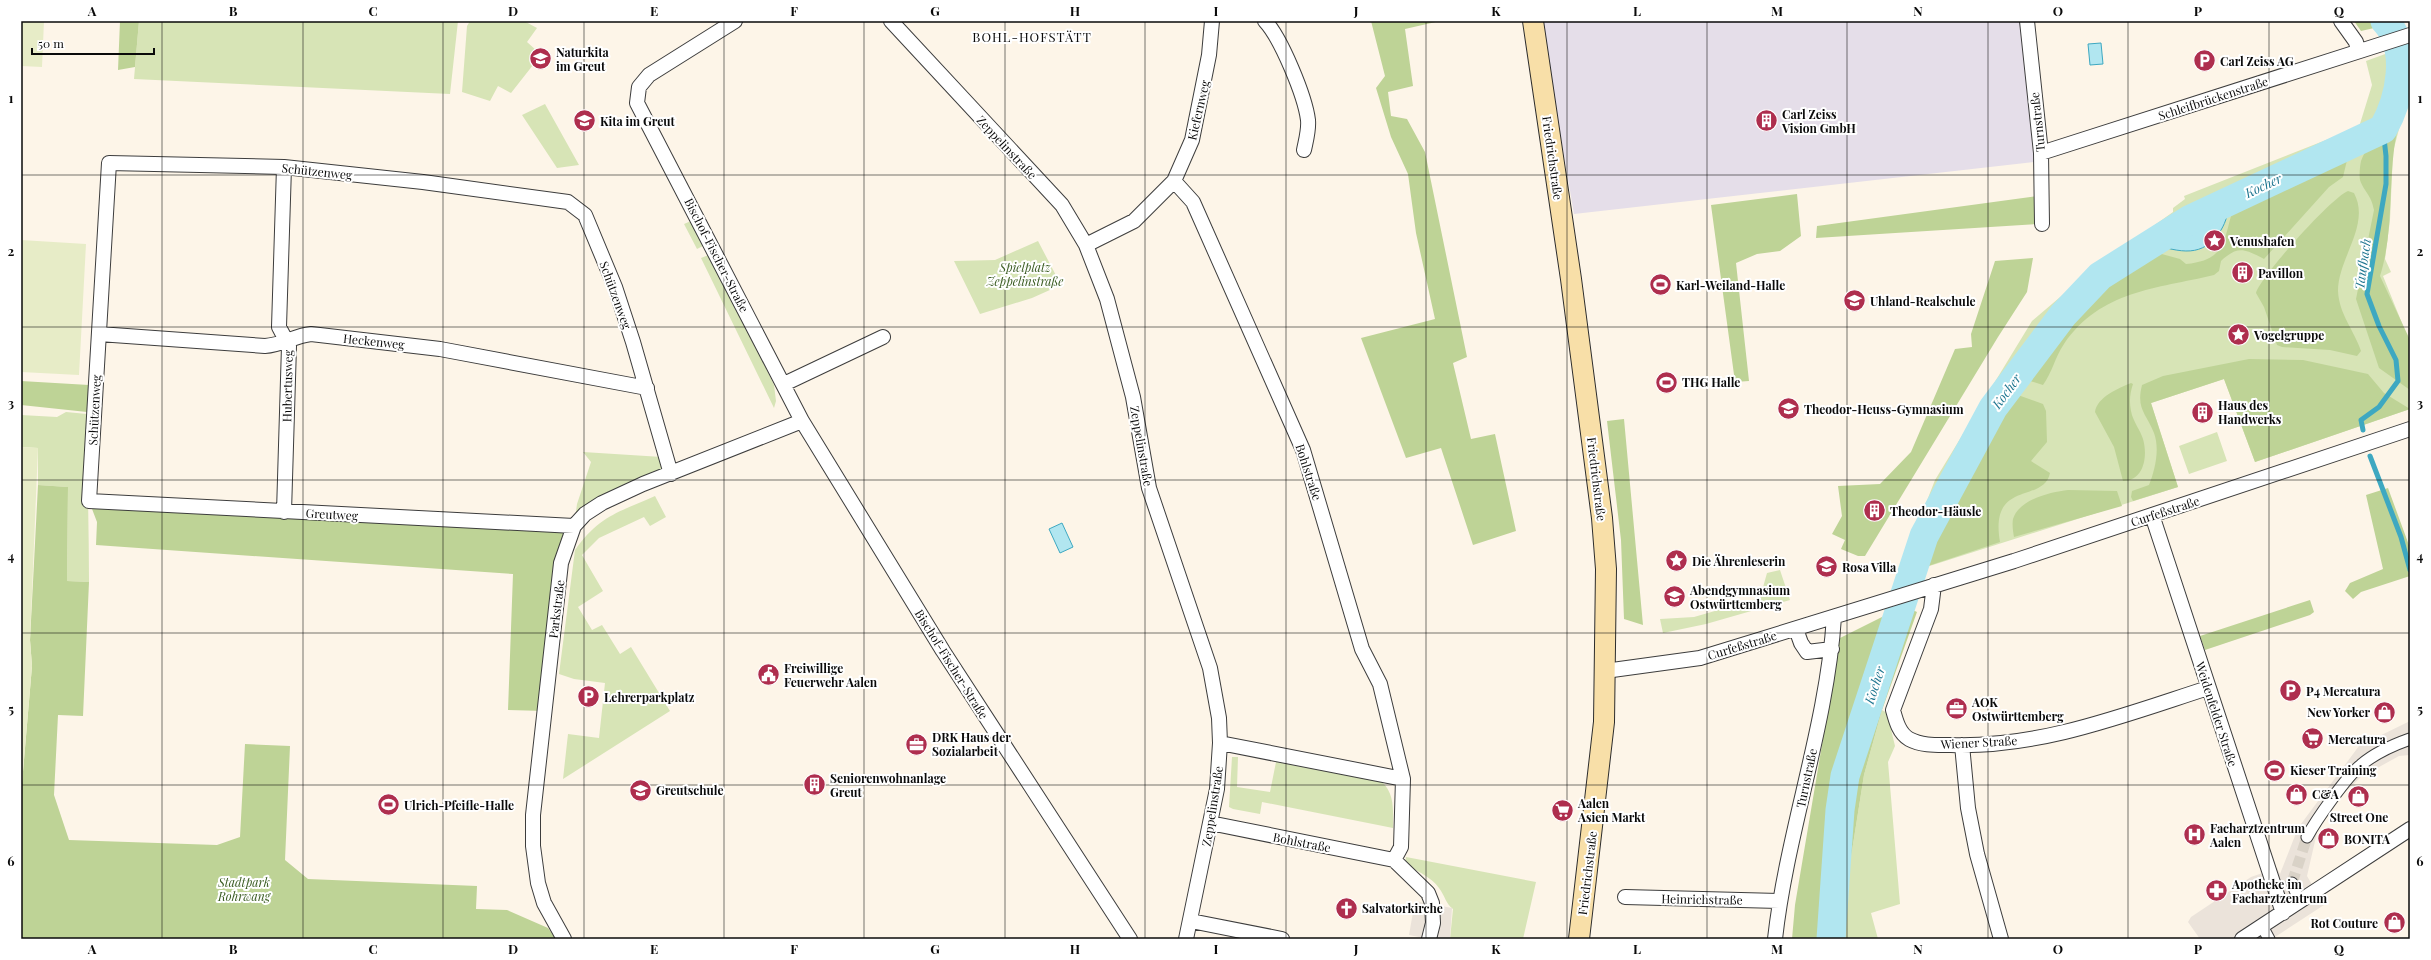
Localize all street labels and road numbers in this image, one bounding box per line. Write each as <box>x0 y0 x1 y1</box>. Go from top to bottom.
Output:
street label: Schleifbrückenstraße <box>2156 73 2270 123</box>
street label: Kiefernweg <box>1183 78 1213 142</box>
street label: Turnstraße <box>2026 91 2048 153</box>
street label: Zeppelinstraße <box>973 112 1041 182</box>
street label: Friedrichstraße <box>1539 115 1567 201</box>
street label: Schützenweg <box>281 159 354 183</box>
street label: Bischof-Fischer-Straße <box>681 195 753 315</box>
street label: Schützenweg <box>596 259 636 332</box>
street label: Heckenweg <box>342 330 406 352</box>
street label: Hubertusweg <box>278 349 296 422</box>
street label: Schützenweg <box>84 373 104 446</box>
street label: Zeppelinstraße <box>1127 405 1157 487</box>
street label: Friedrichstraße <box>1584 436 1610 522</box>
street label: Bohlstraße <box>1292 442 1326 502</box>
street label: Curfeßstraße <box>2129 492 2201 530</box>
street label: Greutweg <box>305 505 359 523</box>
street label: Parkstraße <box>544 579 568 639</box>
street label: Bischof-Fischer-Straße <box>912 606 992 722</box>
street label: Curfeßstraße <box>1706 627 1778 663</box>
street label: Weidenfelder Straße <box>2192 659 2241 768</box>
street label: Wiener Straße <box>1939 732 2018 752</box>
street label: Turnstraße <box>1792 747 1820 809</box>
street label: Zeppelinstraße <box>1198 765 1226 847</box>
street label: Bohlstraße <box>1272 829 1332 855</box>
street label: Friedrichstraße <box>1574 830 1600 916</box>
street label: Heinrichstraße <box>1661 890 1743 908</box>

